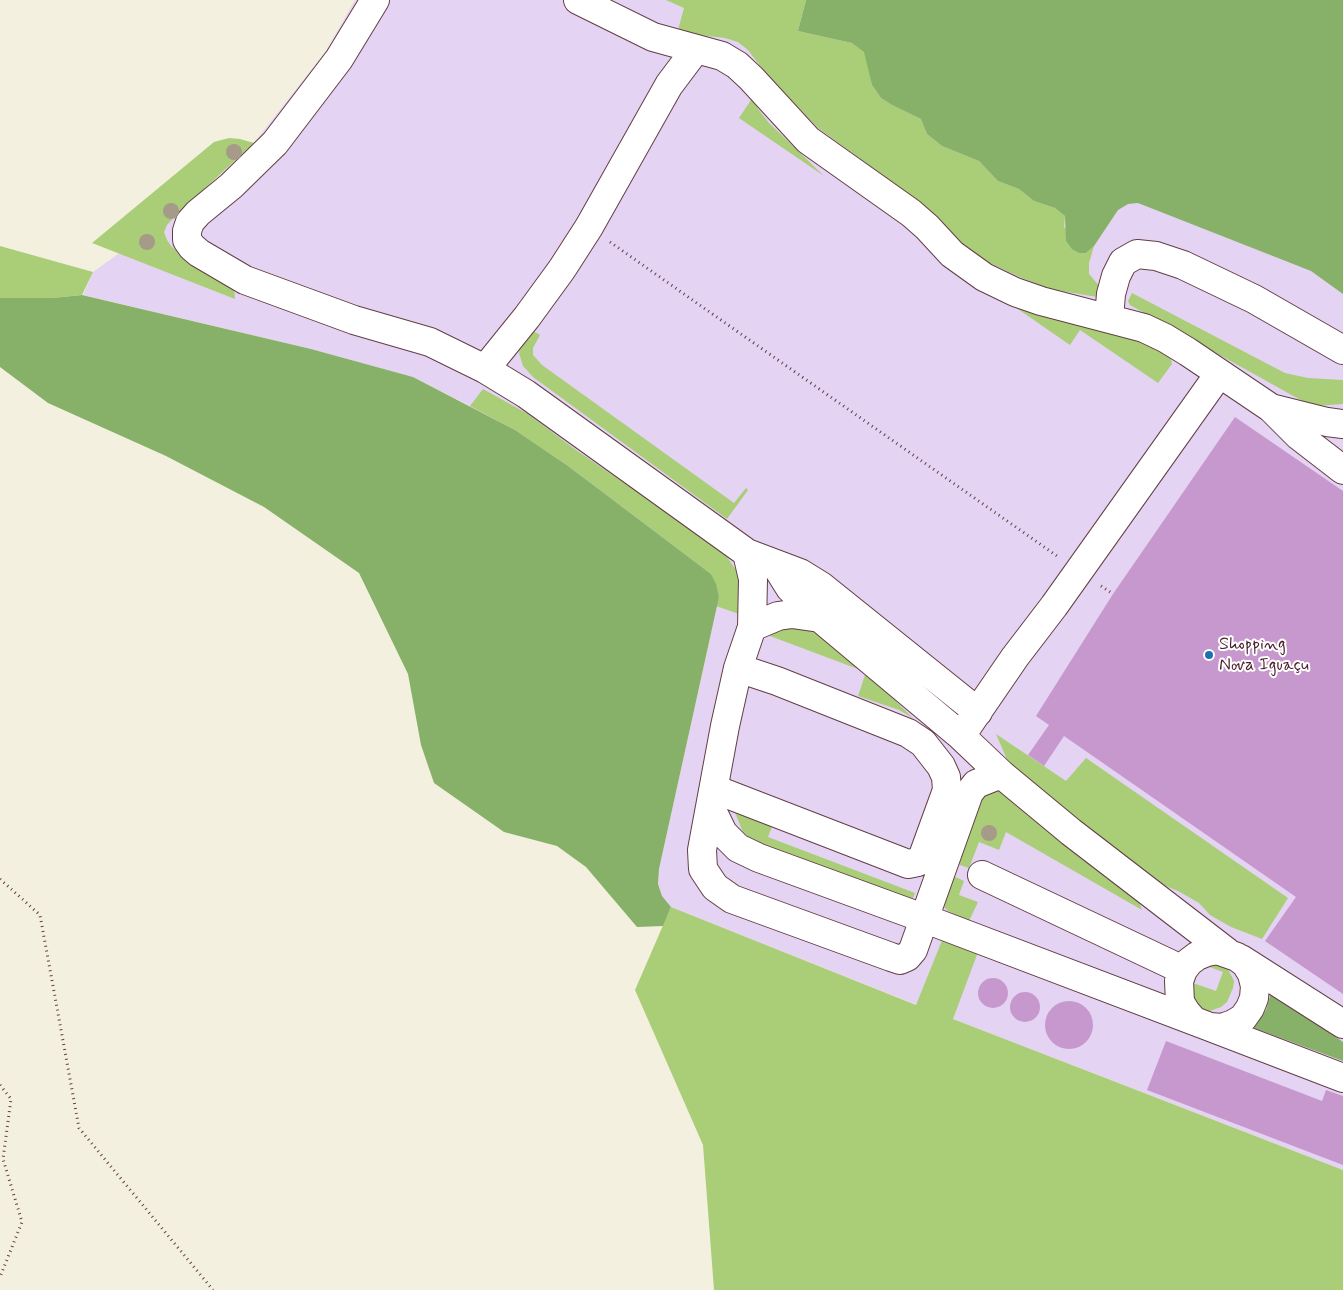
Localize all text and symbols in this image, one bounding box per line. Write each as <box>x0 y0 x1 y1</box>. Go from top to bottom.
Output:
place label: Shopping Nova Iguaçu <box>1219 634 1309 676</box>
marker: Shopping Nova Iguaçu <box>1203 649 1215 661</box>

